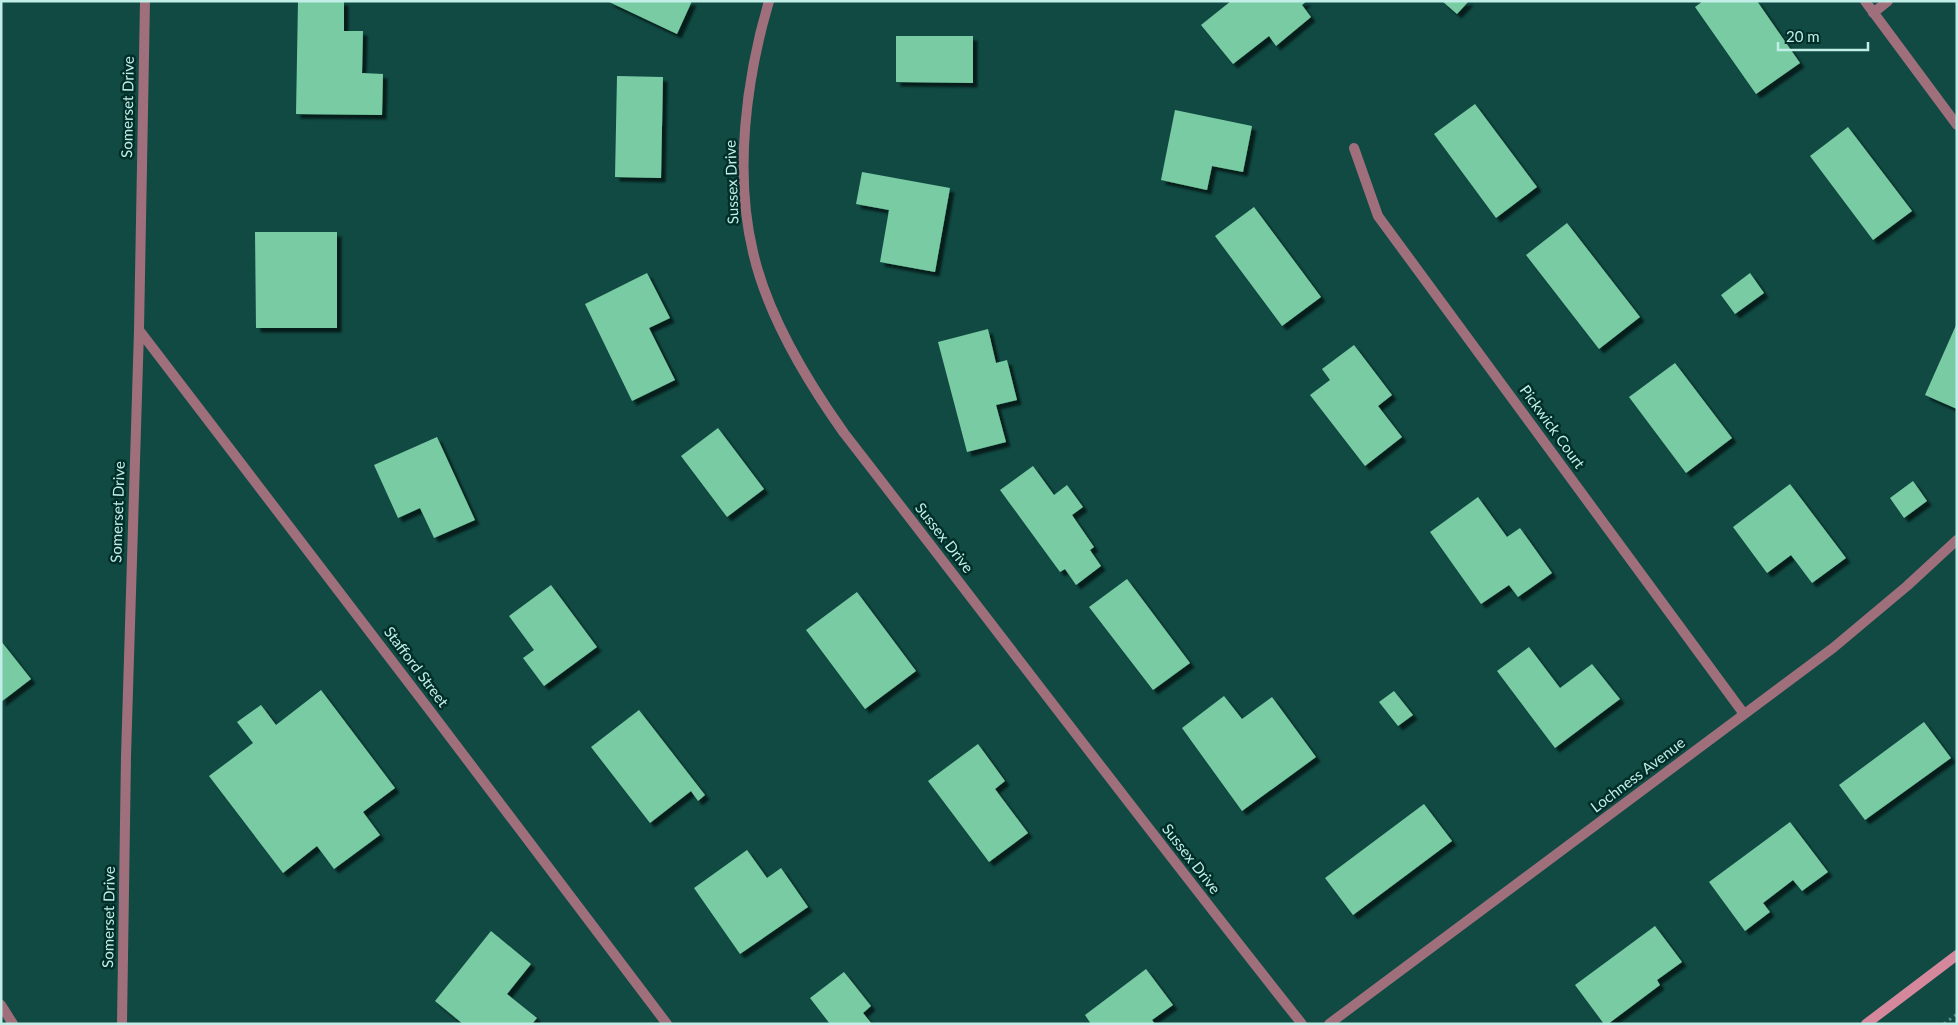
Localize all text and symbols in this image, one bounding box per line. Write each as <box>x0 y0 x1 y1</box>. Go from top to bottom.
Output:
scale bar <box>1778 20 1868 52</box>
text: 20 m <box>1786 27 1820 45</box>
street label: Somerset Drive <box>117 56 137 158</box>
street label: Sussex Drive <box>721 140 741 224</box>
street label: Pickwick Court <box>1516 381 1590 472</box>
street label: Somerset Drive <box>106 461 128 563</box>
street label: Sussex Drive <box>912 499 978 576</box>
street label: Stafford Street <box>381 623 453 711</box>
street label: Lochness Avenue <box>1587 733 1688 816</box>
street label: Sussex Drive <box>1159 820 1225 897</box>
street label: Somerset Drive <box>98 866 118 968</box>

